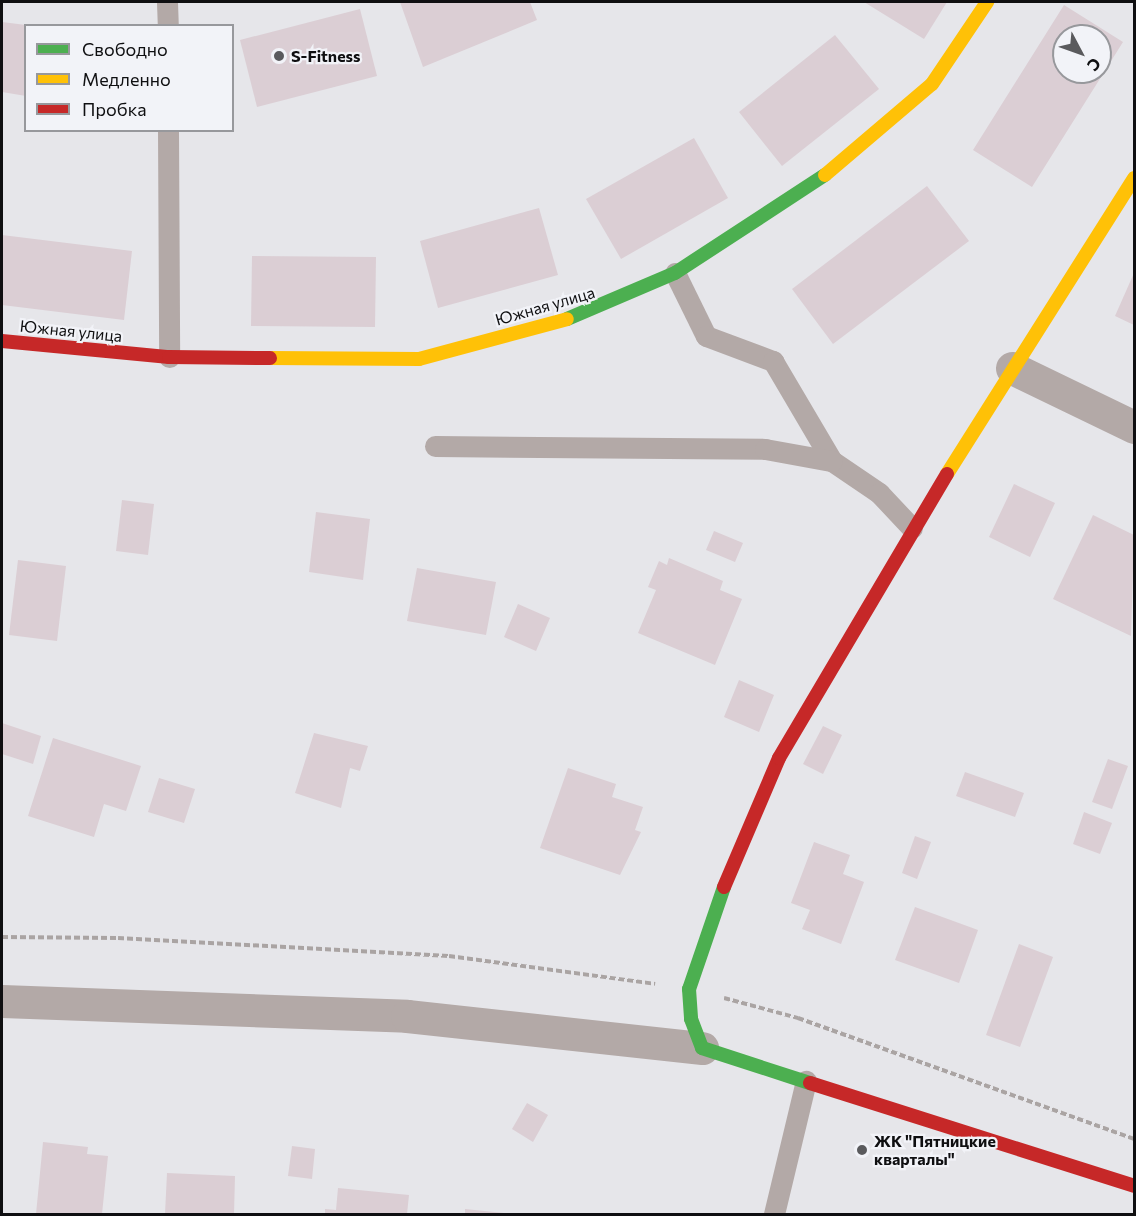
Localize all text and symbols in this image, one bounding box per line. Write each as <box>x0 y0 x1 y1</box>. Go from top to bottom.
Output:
legend <box>24 24 234 132</box>
north arrow <box>1052 24 1112 84</box>
text: Свободно <box>82 38 168 60</box>
place label: S-Fitness <box>291 46 360 66</box>
marker: S-Fitness <box>272 49 286 63</box>
text: С <box>1084 54 1105 75</box>
text: Медленно <box>82 68 171 90</box>
text: Пробка <box>82 98 147 120</box>
street label: Южная улица <box>493 283 597 329</box>
street label: Южная улица <box>19 316 123 346</box>
place label: ЖК "Пятницкие кварталы" <box>874 1131 996 1169</box>
marker: ЖК "Пятницкие кварталы" <box>855 1143 869 1157</box>

